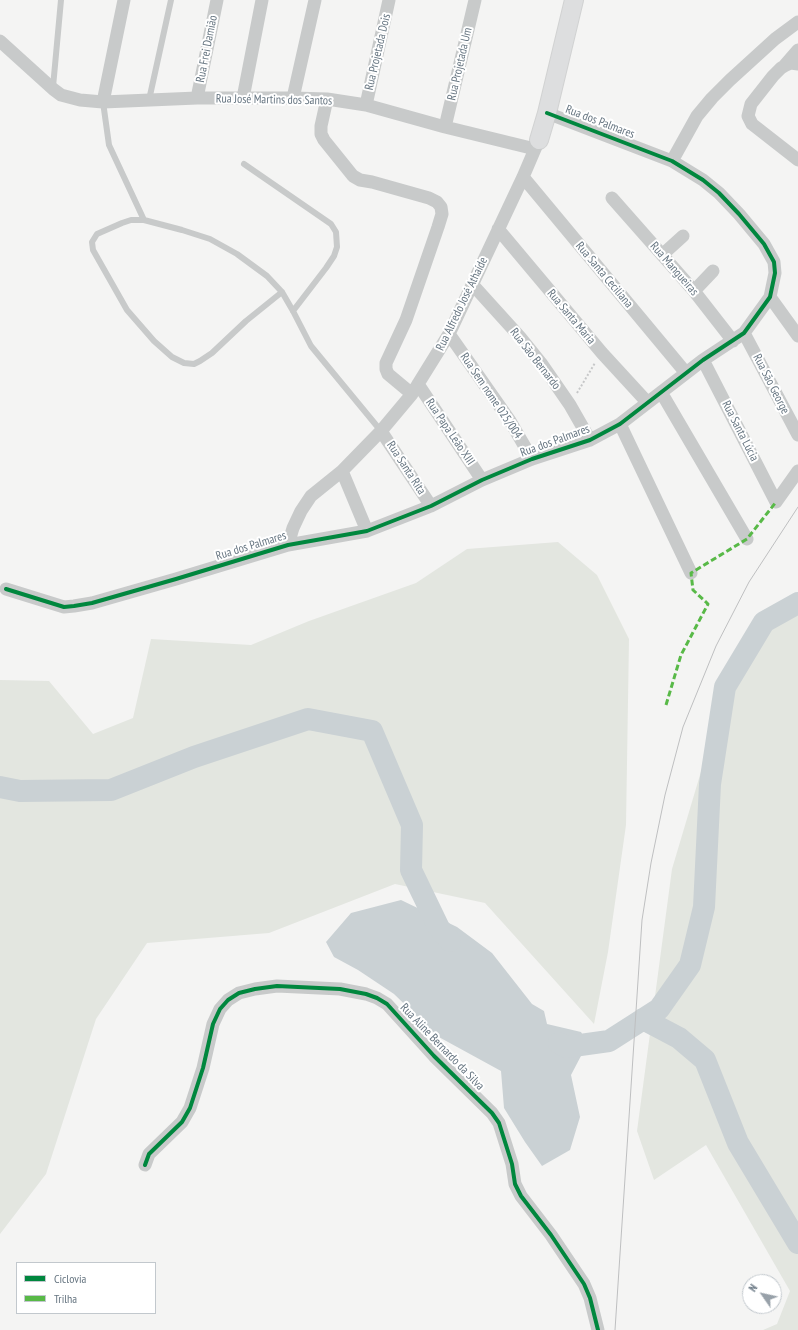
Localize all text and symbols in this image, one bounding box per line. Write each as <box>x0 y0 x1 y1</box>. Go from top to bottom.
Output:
street label: Rua Projetada Dois <box>362 12 394 92</box>
street label: Rua Frei Damião <box>193 14 221 84</box>
street label: Rua Projetada Um <box>445 26 475 102</box>
street label: Rua José Martins dos Santos <box>216 92 332 108</box>
street label: Rua dos Palmares <box>563 102 637 142</box>
street label: Rua Santa Ceciliana <box>572 239 636 311</box>
street label: Rua Mangueiras <box>647 239 701 299</box>
street label: Rua Alfredo José Athaíde <box>433 255 491 353</box>
street label: Rua Santa Maria <box>544 287 598 347</box>
street label: Rua São Bernardo <box>507 326 563 392</box>
street label: Rua Sem nome 025/004 <box>457 350 525 442</box>
street label: Rua São George <box>750 352 792 416</box>
street label: Rua Papa Leão XIII <box>422 396 478 468</box>
street label: Rua Santa Lúcia <box>719 398 761 464</box>
street label: Rua dos Palmares <box>518 422 592 460</box>
street label: Rua Santa Rita <box>383 439 429 497</box>
street label: Rua dos Palmares <box>214 528 288 564</box>
street label: Rua Aline Bernardo da Silva <box>397 1001 487 1093</box>
legend <box>16 1262 156 1314</box>
text: Ciclovia <box>54 1271 86 1286</box>
north arrow <box>742 1274 782 1314</box>
text: N <box>745 1281 760 1294</box>
text: Trilha <box>54 1291 77 1306</box>

